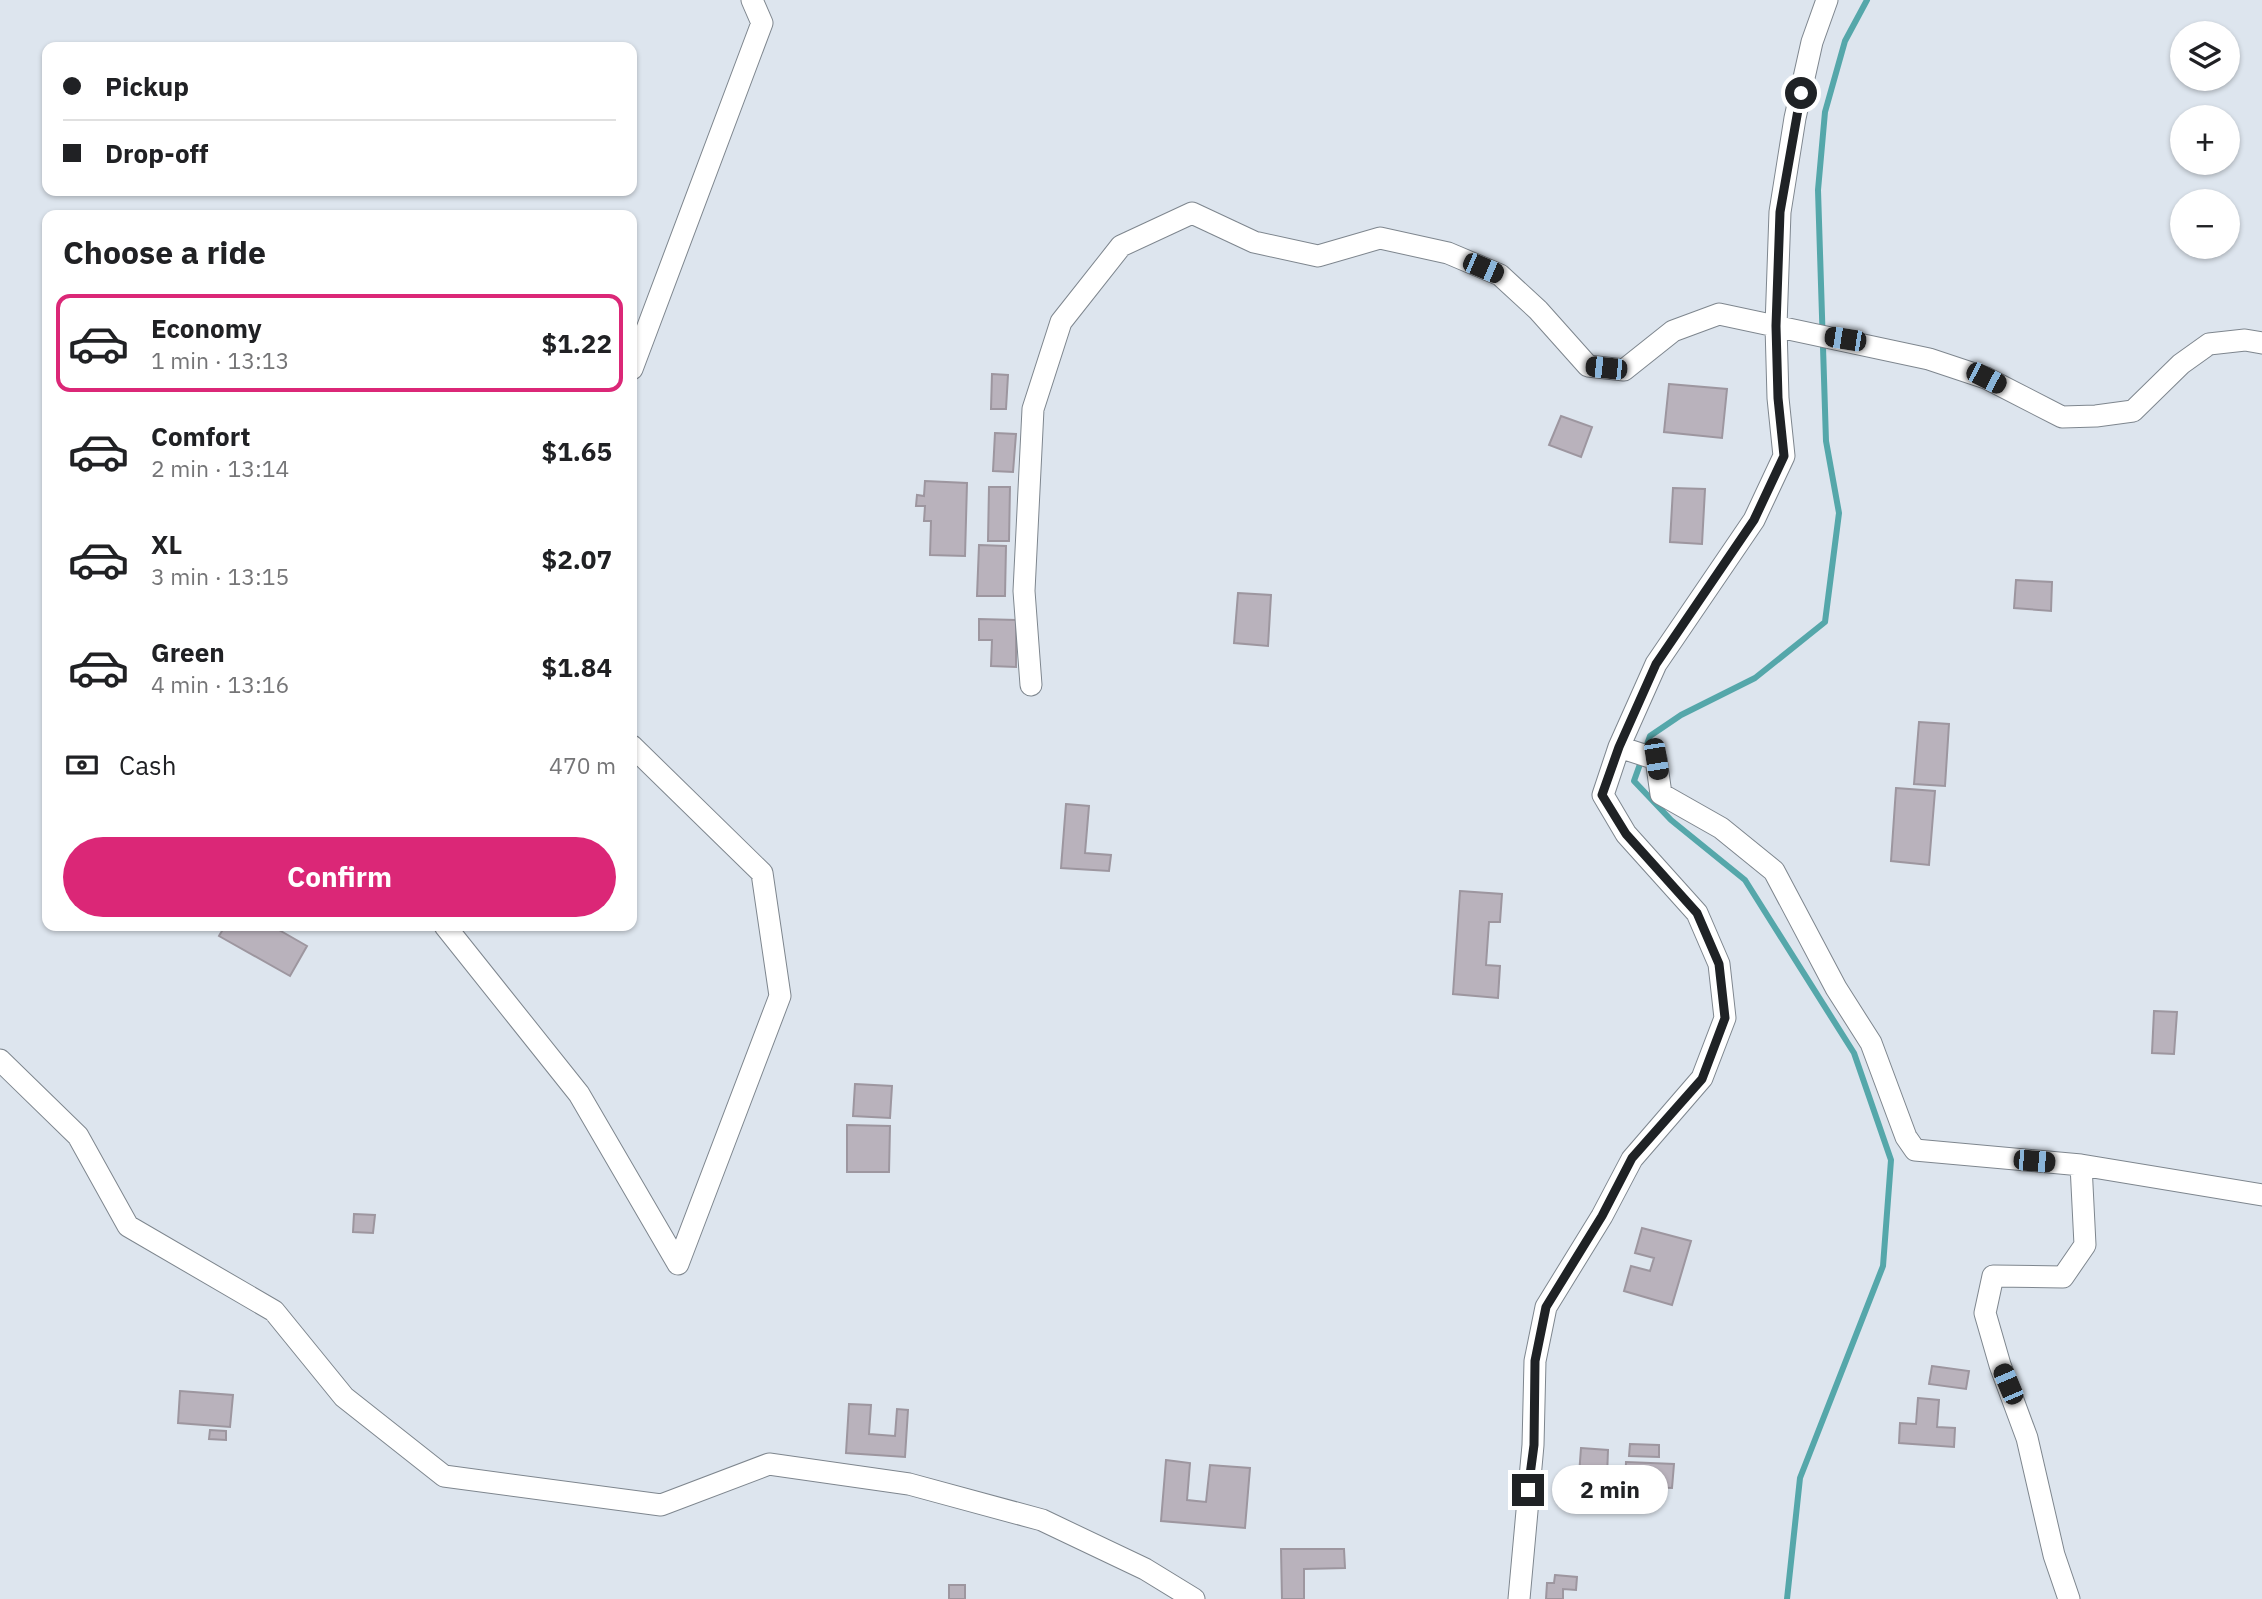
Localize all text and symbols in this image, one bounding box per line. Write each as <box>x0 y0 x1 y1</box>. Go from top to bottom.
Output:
map controls <box>2170 21 2240 259</box>
button: layers <box>2170 21 2240 91</box>
text: Pickup <box>105 69 189 103</box>
route start <box>1785 77 1817 109</box>
button: + <box>2170 105 2240 175</box>
text: Drop-off <box>105 136 208 170</box>
button: − <box>2170 189 2240 259</box>
text: Choose a ride <box>63 231 266 273</box>
car <box>1460 250 1507 286</box>
text: Economy <box>151 311 262 345</box>
icon: car <box>67 312 130 375</box>
car <box>1823 325 1868 353</box>
text: $1.22 <box>542 326 612 360</box>
text: 1 min · 13:13 <box>151 345 289 375</box>
car <box>1585 355 1628 381</box>
car <box>1963 359 2010 397</box>
text: Comfort <box>151 419 250 453</box>
icon: car <box>67 420 130 483</box>
text: $1.65 <box>542 434 612 468</box>
text: 2 min · 13:14 <box>151 453 289 483</box>
text: XL <box>151 527 182 561</box>
icon: car <box>67 528 130 591</box>
text: $2.07 <box>542 542 612 576</box>
text: 3 min · 13:15 <box>151 561 289 591</box>
text: Green <box>151 635 225 669</box>
icon: car <box>67 636 130 699</box>
text: $1.84 <box>542 650 612 684</box>
text: 4 min · 13:16 <box>151 669 289 699</box>
car <box>1643 737 1670 781</box>
icon: cash <box>63 746 101 784</box>
text: Cash <box>119 748 176 782</box>
text: 470 m <box>549 750 616 780</box>
button: Confirm <box>63 837 616 917</box>
car <box>2013 1149 2056 1173</box>
car <box>1991 1361 2026 1407</box>
callout: 2 min <box>1552 1466 1668 1514</box>
route end <box>1512 1474 1544 1506</box>
text: 2 min <box>1580 1474 1640 1504</box>

